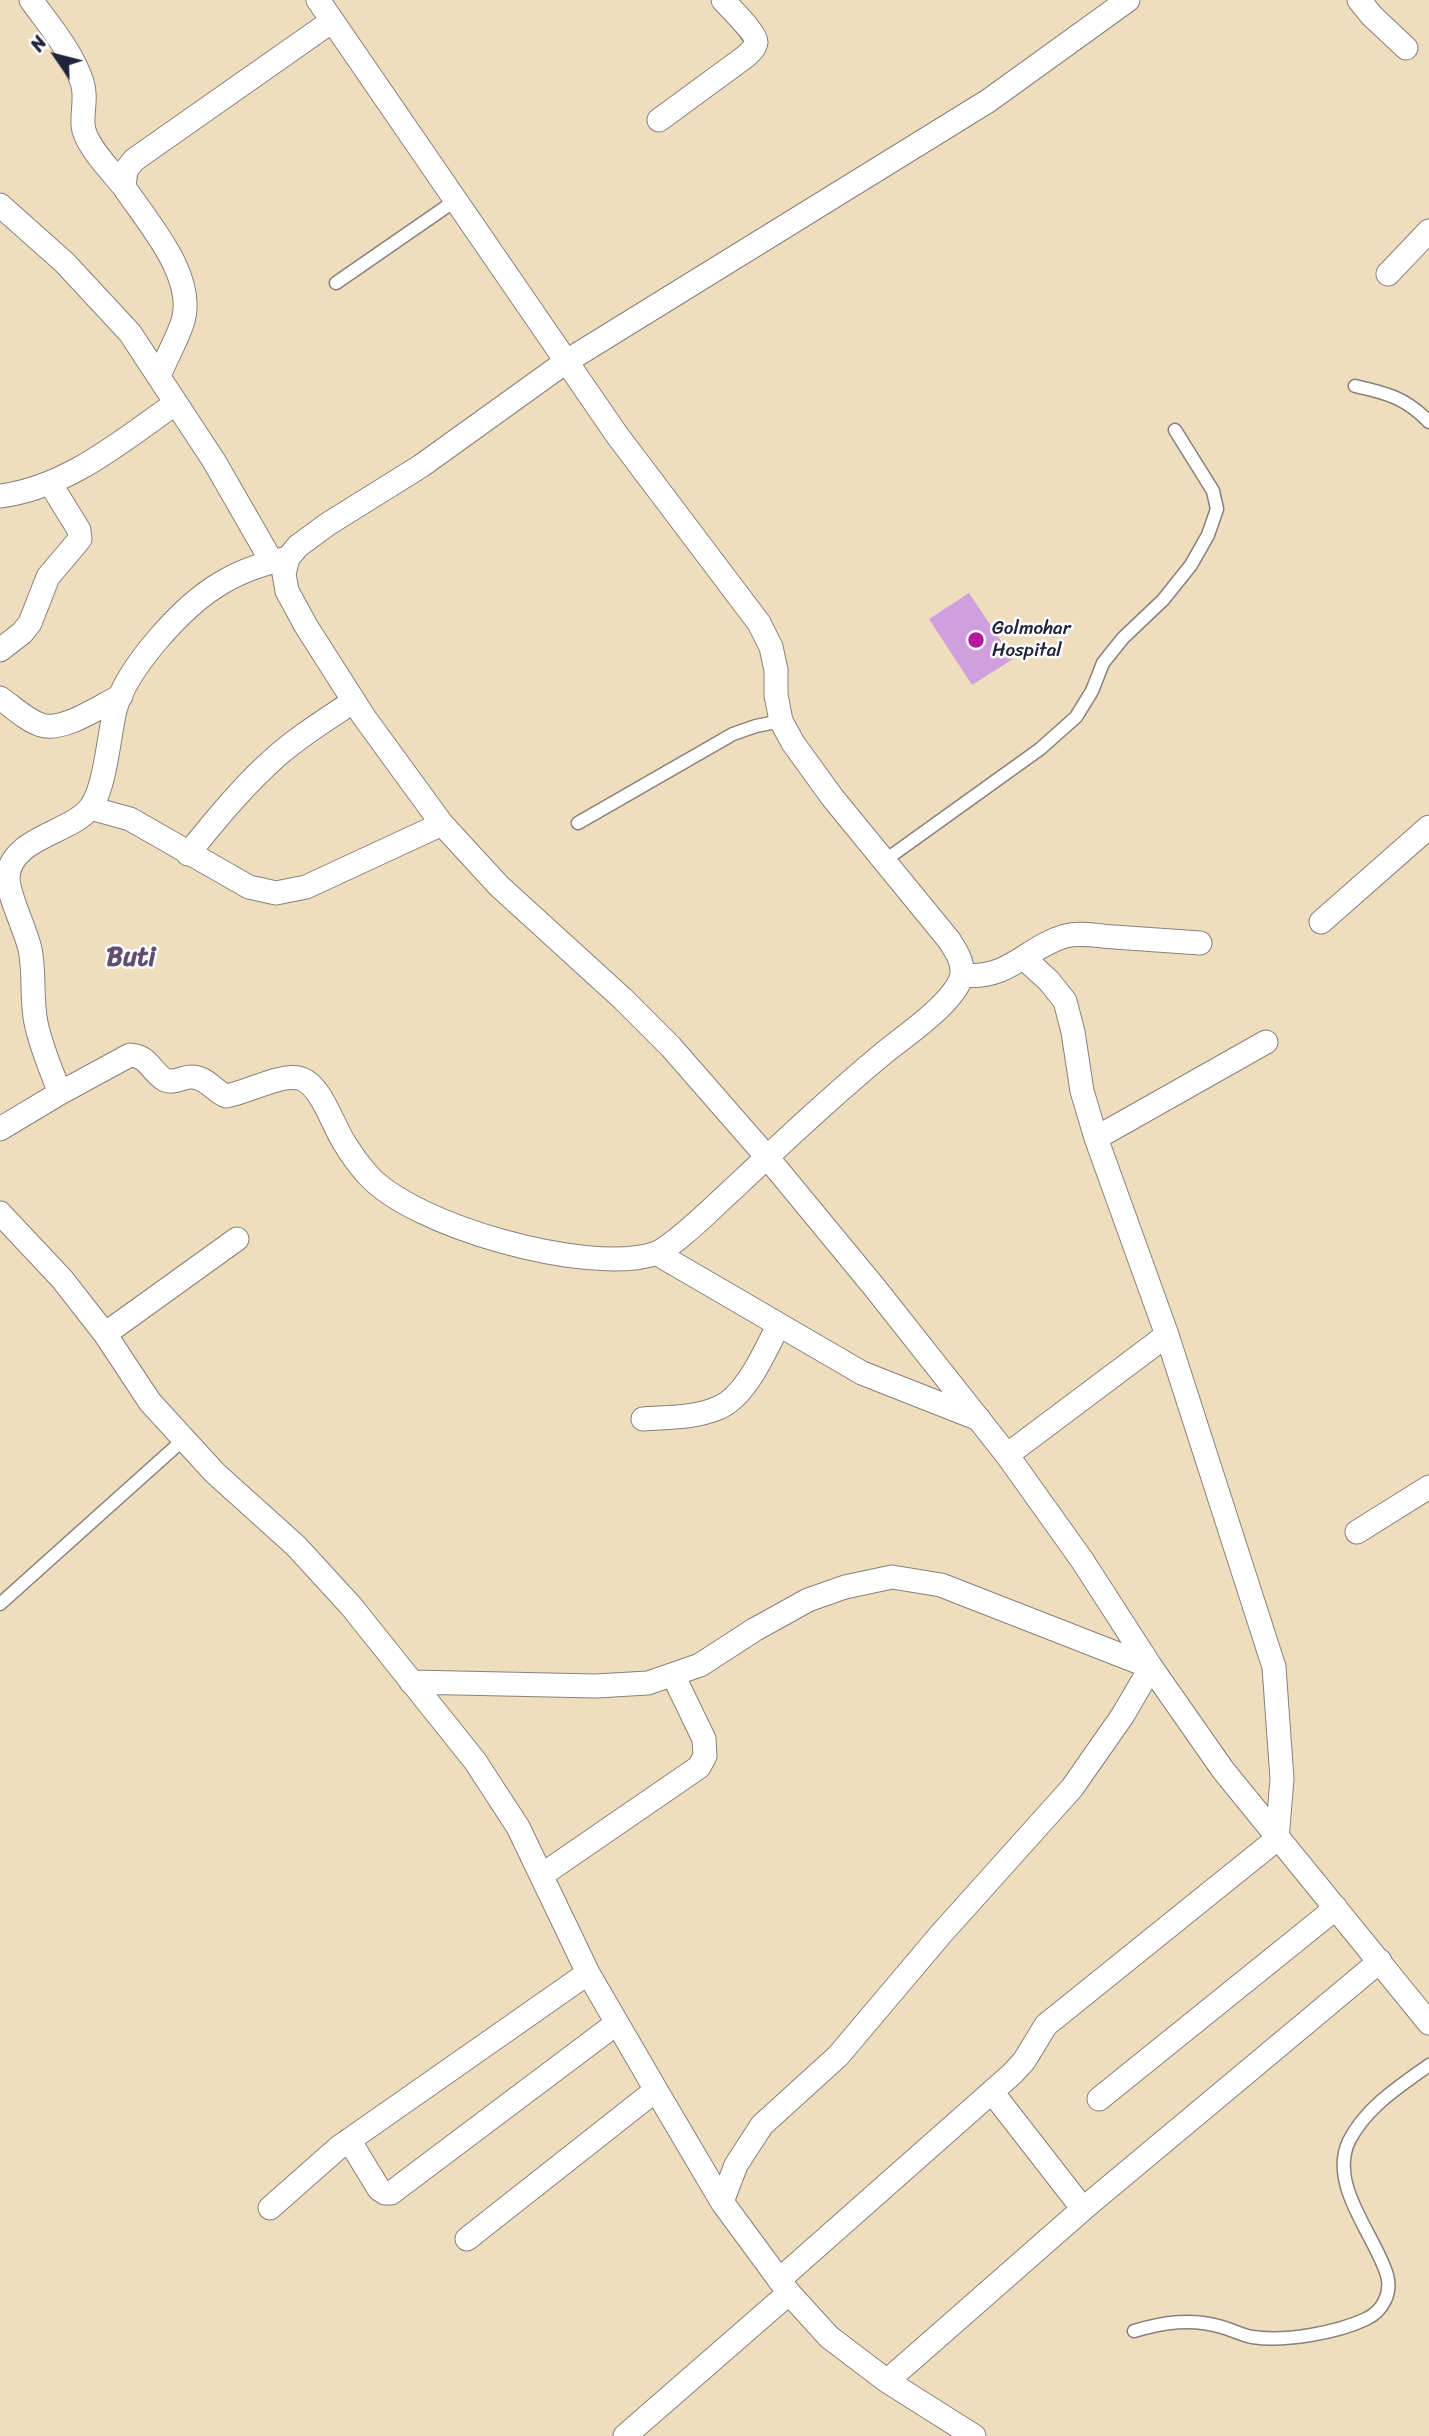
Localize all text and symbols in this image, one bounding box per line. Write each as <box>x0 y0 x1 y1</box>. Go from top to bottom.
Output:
north arrow <box>21 21 91 91</box>
text: N <box>21 29 56 59</box>
place label: Golmohar Hospital <box>992 618 1070 662</box>
marker: Golmohar Hospital <box>966 630 986 650</box>
district label: Buti <box>107 942 155 974</box>

